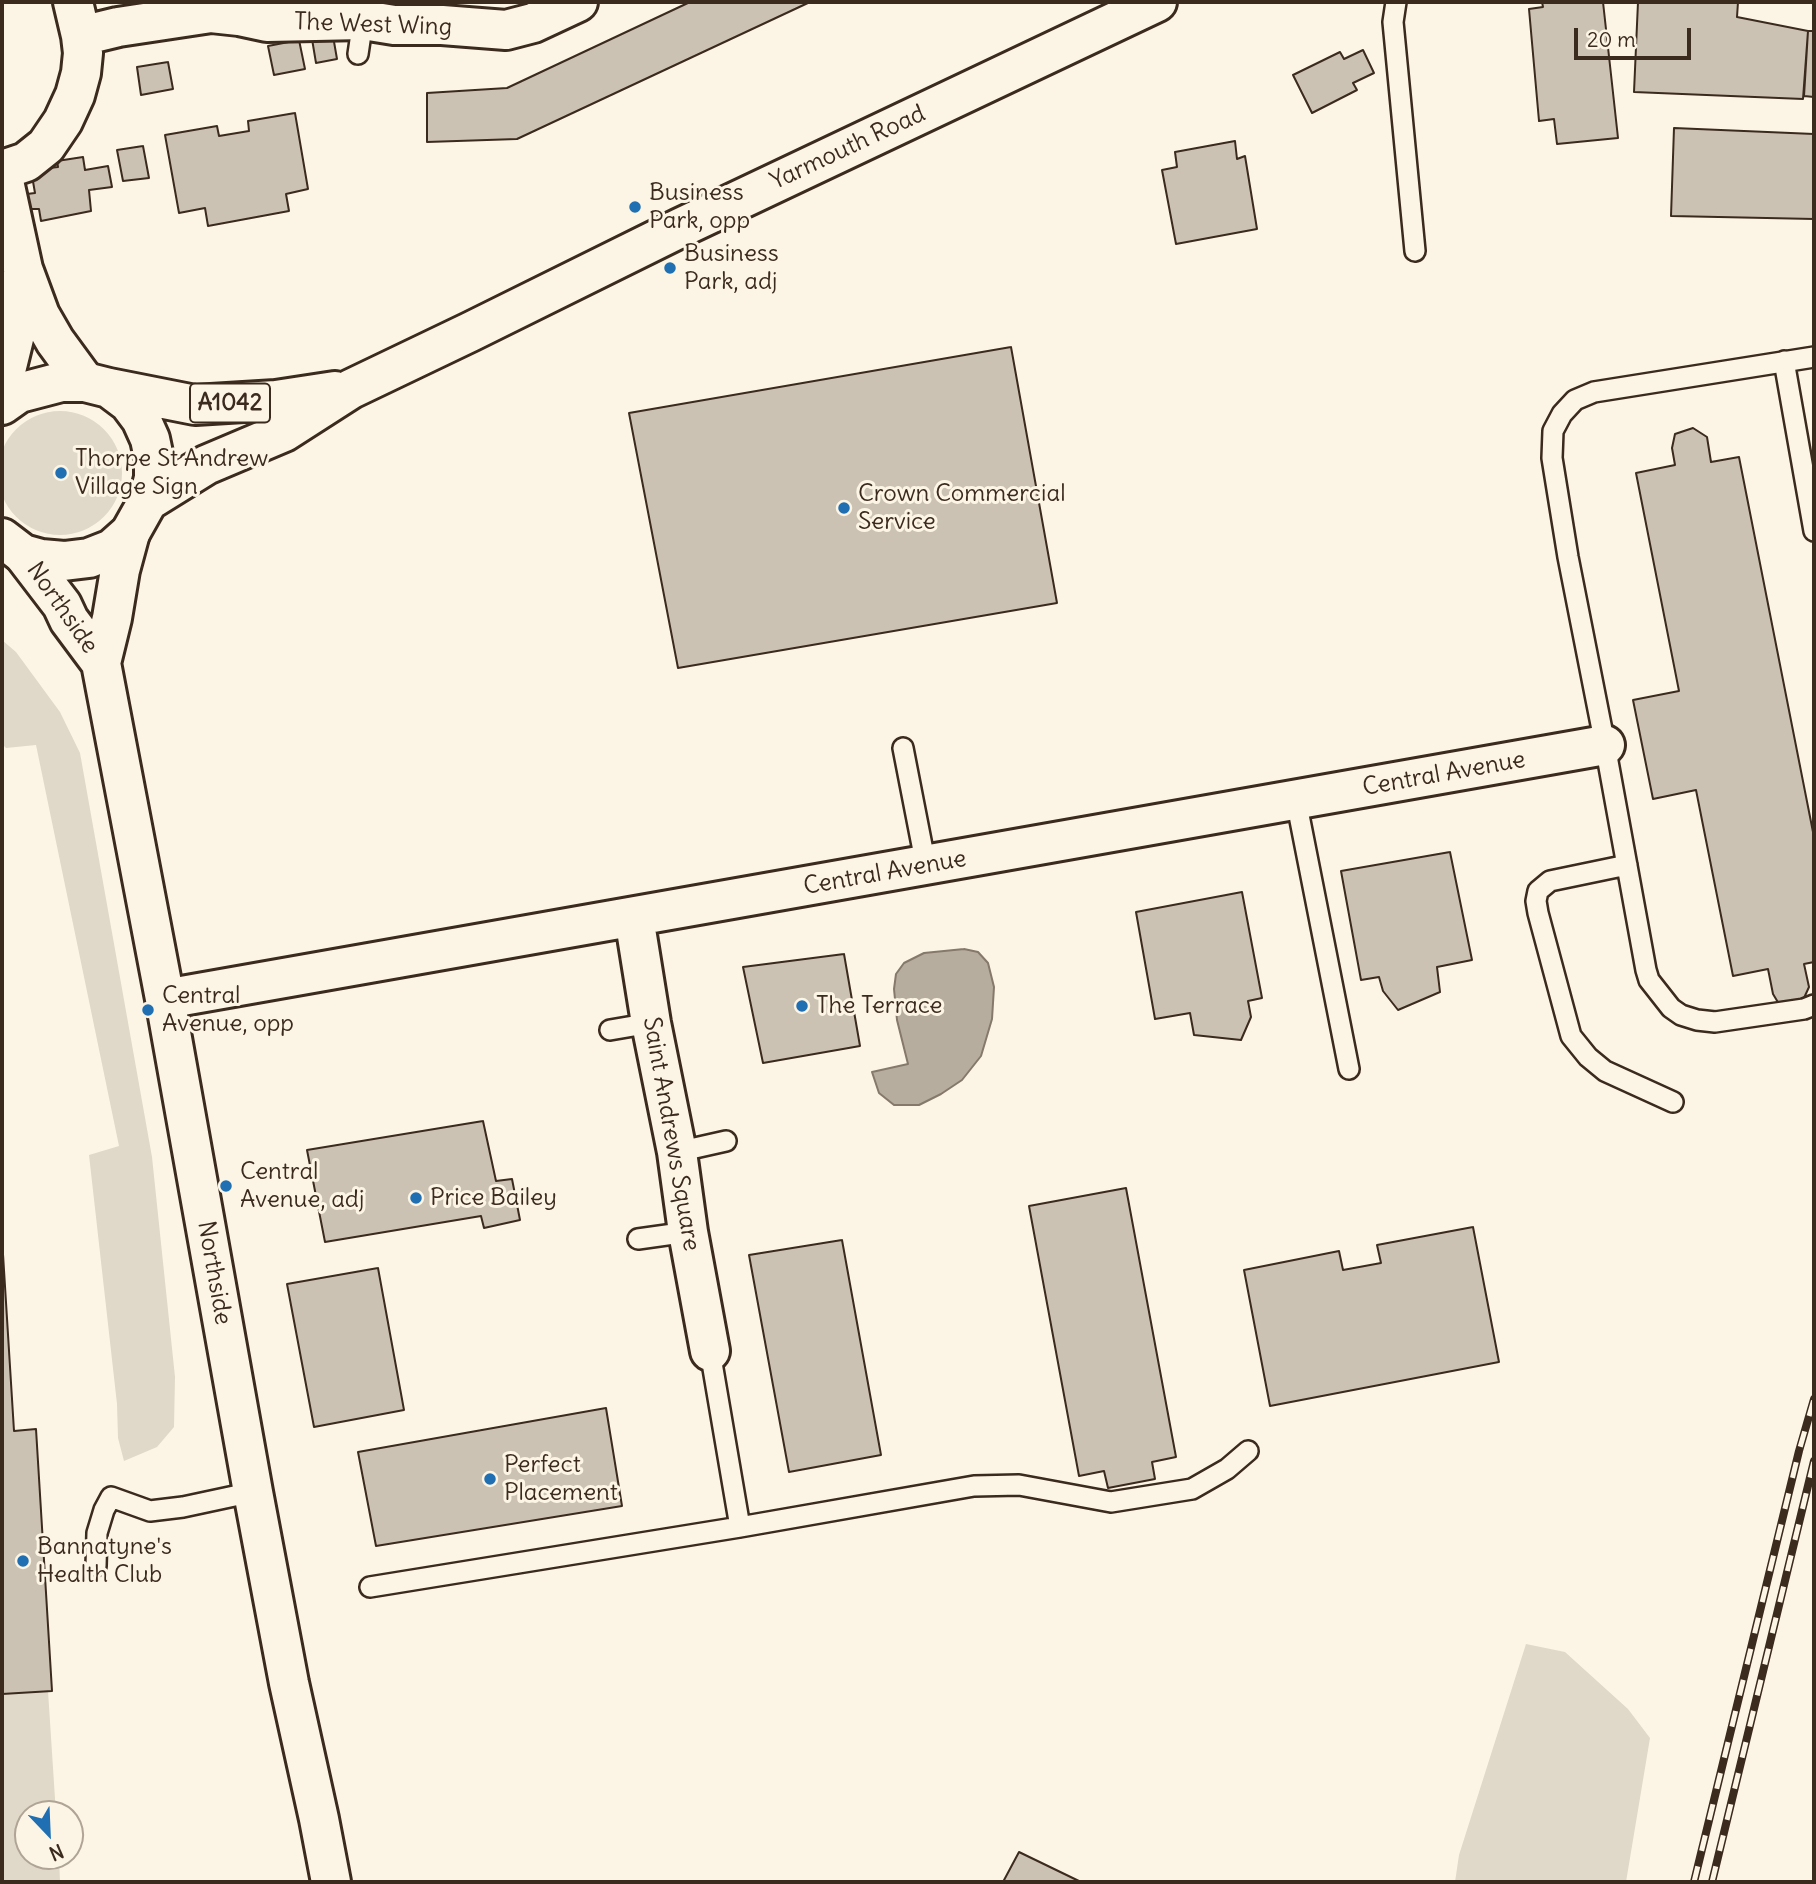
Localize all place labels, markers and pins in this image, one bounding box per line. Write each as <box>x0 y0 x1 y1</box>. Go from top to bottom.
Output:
place label: Business Park, opp <box>649 179 750 235</box>
marker: Business Park, opp <box>627 199 643 215</box>
place label: Business Park, adj <box>684 240 779 296</box>
marker: Business Park, adj <box>662 260 678 276</box>
place label: Thorpe St Andrew Village Sign <box>75 445 268 501</box>
marker: Thorpe St Andrew Village Sign <box>53 465 69 481</box>
place label: Crown Commercial Service <box>858 480 1066 536</box>
marker: Crown Commercial Service <box>836 500 852 516</box>
place label: Central Avenue, opp <box>162 982 294 1038</box>
place label: The Terrace <box>816 992 942 1020</box>
marker: The Terrace <box>794 998 810 1014</box>
marker: Central Avenue, opp <box>140 1002 156 1018</box>
place label: Central Avenue, adj <box>240 1158 364 1214</box>
marker: Central Avenue, adj <box>218 1178 234 1194</box>
place label: Price Bailey <box>430 1184 557 1212</box>
marker: Price Bailey <box>408 1190 424 1206</box>
place label: Perfect Placement <box>504 1451 618 1507</box>
marker: Perfect Placement <box>482 1471 498 1487</box>
place label: Bannatyne's Health Club <box>37 1533 172 1589</box>
marker: Bannatyne's Health Club <box>15 1553 31 1569</box>

